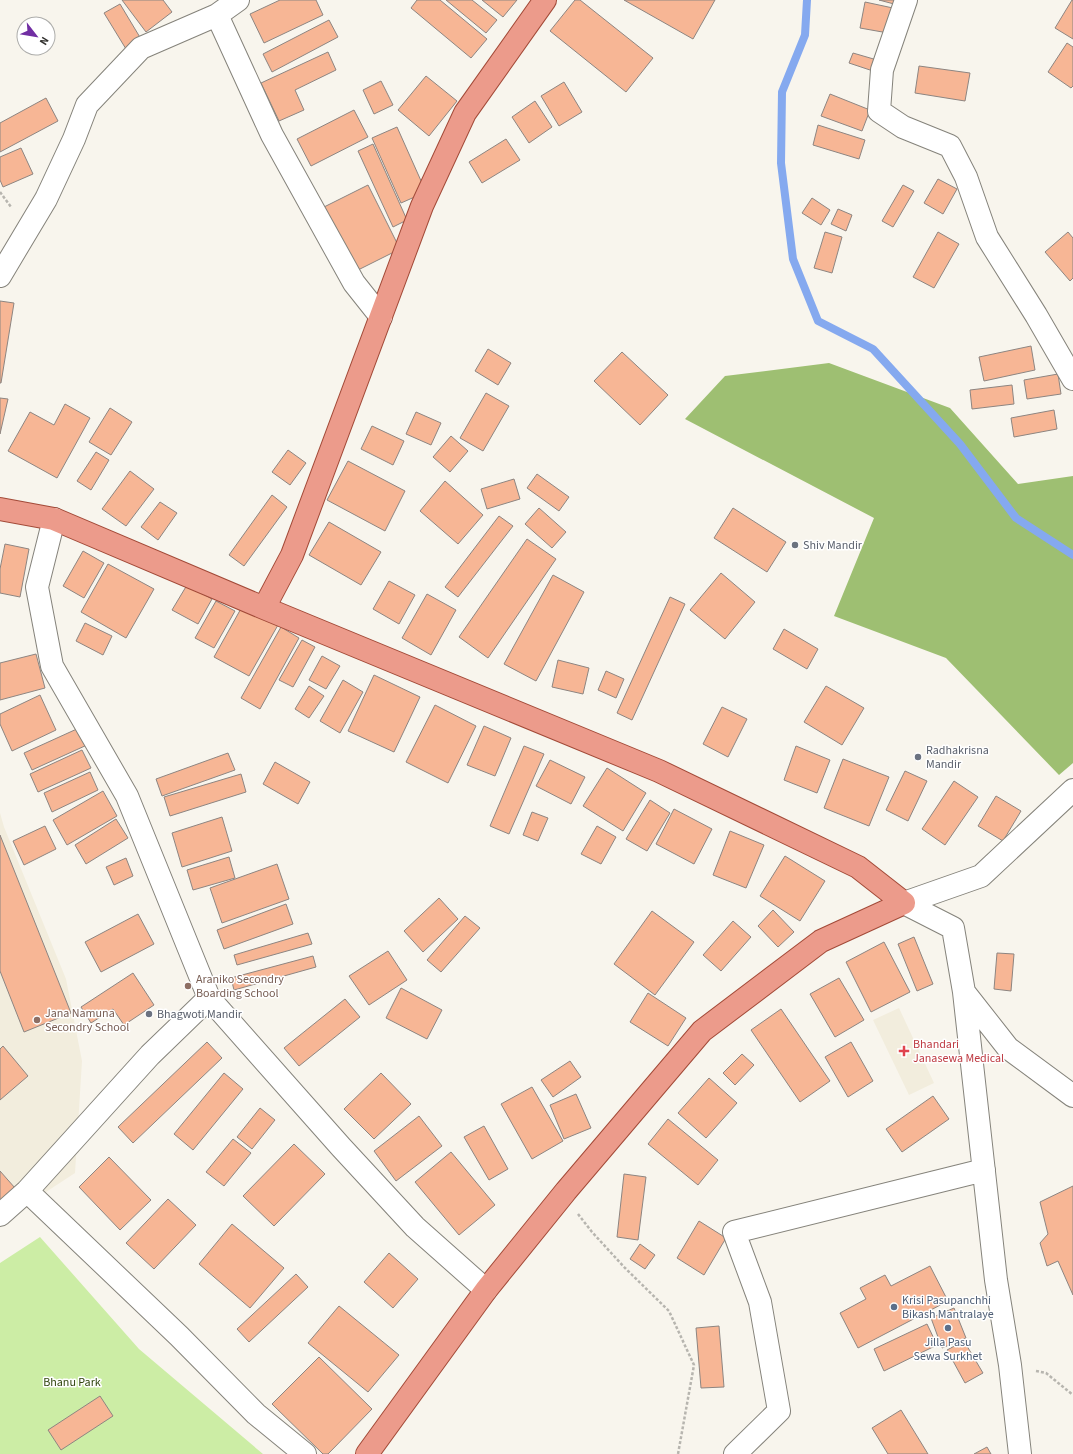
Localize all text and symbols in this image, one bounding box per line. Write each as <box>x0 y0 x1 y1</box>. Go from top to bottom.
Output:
north arrow <box>16 16 56 56</box>
text: N <box>36 34 52 48</box>
place label: Shiv Mandir <box>803 537 863 554</box>
marker: Shiv Mandir <box>790 540 800 550</box>
place label: Radhakrisna Mandir <box>926 742 989 773</box>
marker: Radhakrisna Mandir <box>913 752 923 762</box>
place label: Araniko Secondry Boarding School <box>196 971 284 1002</box>
marker: Araniko Secondry Boarding School <box>183 981 193 991</box>
place label: Jana Namuna Secondry School <box>45 1005 129 1036</box>
place label: Bhagwoti Mandir <box>157 1006 243 1023</box>
marker: Bhagwoti Mandir <box>144 1009 154 1019</box>
marker: Jana Namuna Secondry School <box>32 1015 42 1025</box>
place label: Bhandari Janasewa Medical <box>913 1036 1004 1067</box>
marker: Bhandari Janasewa Medical <box>898 1045 910 1057</box>
place label: Krisi Pasupanchhi Bikash Mantralaye <box>902 1292 994 1323</box>
marker: Krisi Pasupanchhi Bikash Mantralaye <box>889 1302 899 1312</box>
marker: Jilla Pasu Sewa Surkhet <box>943 1323 953 1333</box>
place label: Jilla Pasu Sewa Surkhet <box>914 1334 982 1365</box>
park label: Bhanu Park <box>43 1374 101 1391</box>

